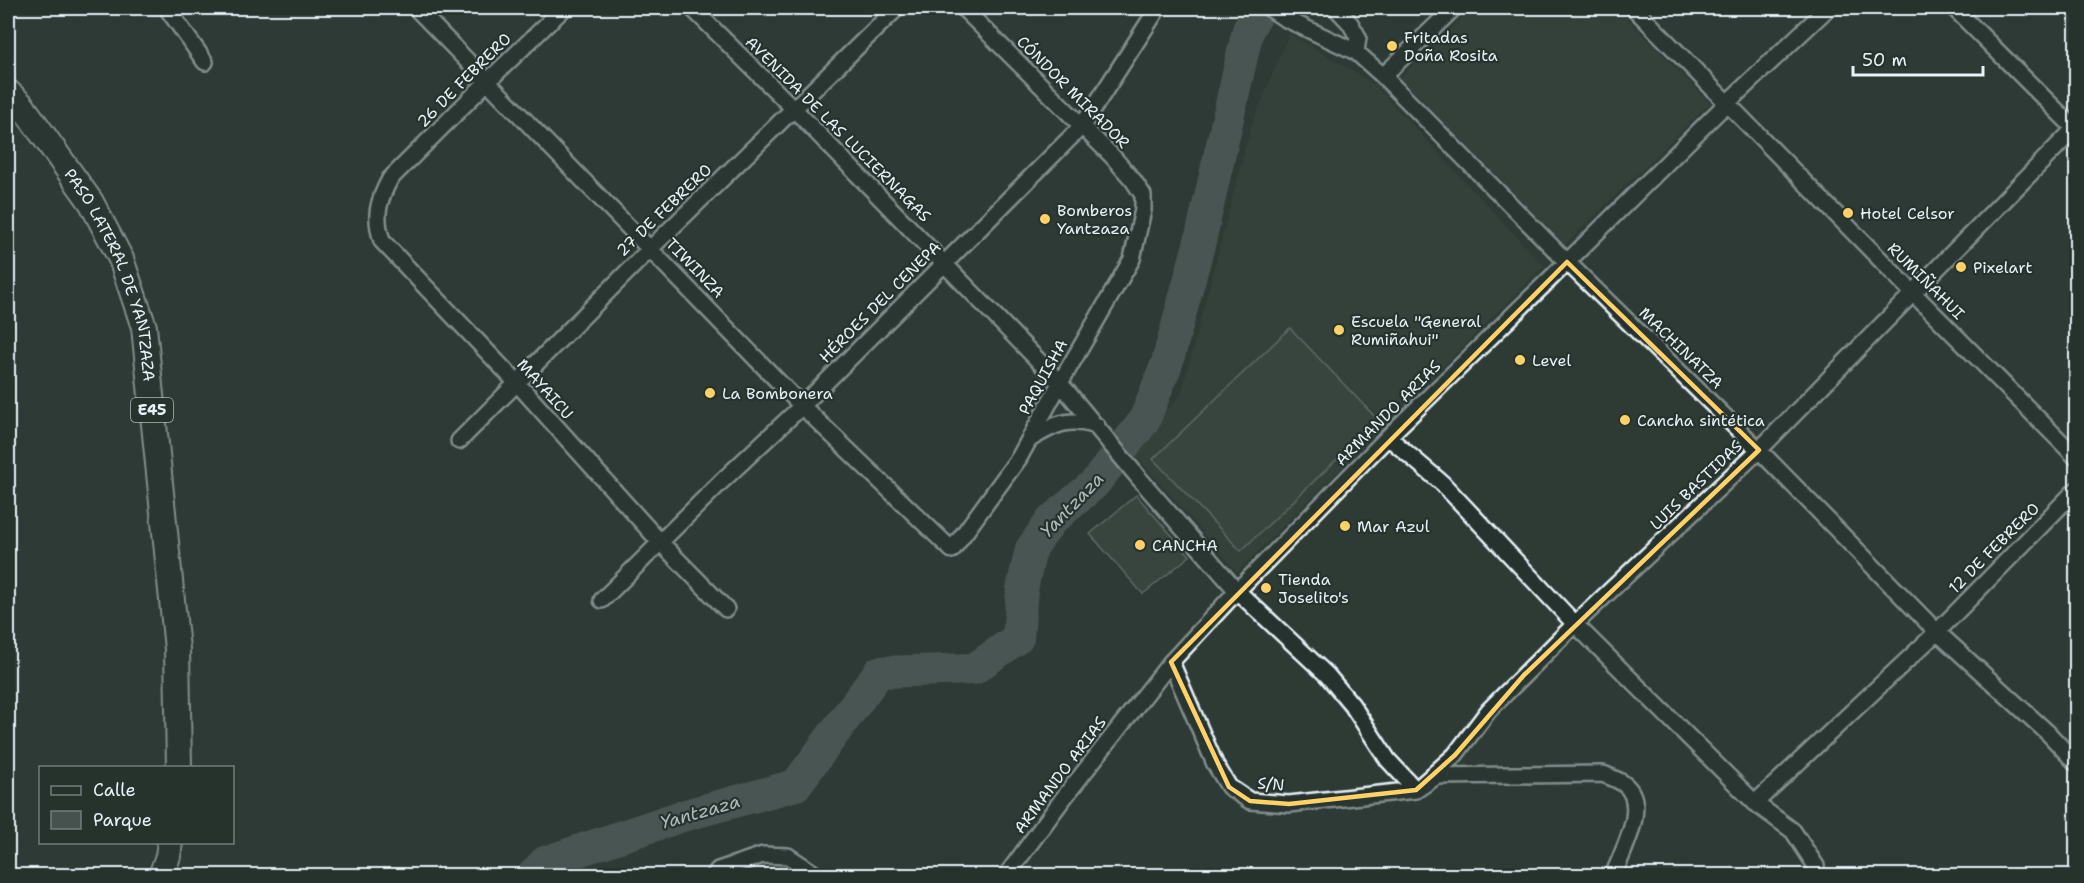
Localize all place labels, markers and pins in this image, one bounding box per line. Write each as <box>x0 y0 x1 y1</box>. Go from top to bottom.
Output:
place label: Fritadas Doña Rosita <box>1404 27 1498 66</box>
marker: Fritadas Doña Rosita <box>1385 39 1399 53</box>
place label: Bomberos Yantzaza <box>1057 200 1132 239</box>
place label: Hotel Celsor <box>1860 203 1955 224</box>
marker: Hotel Celsor <box>1841 206 1855 220</box>
marker: Bomberos Yantzaza <box>1038 212 1052 226</box>
place label: Pixelart <box>1973 257 2032 278</box>
marker: Pixelart <box>1954 260 1968 274</box>
place label: Escuela "General Rumiñahui" <box>1351 311 1481 350</box>
marker: Escuela "General Rumiñahui" <box>1332 323 1346 337</box>
place label: Level <box>1532 350 1571 371</box>
marker: Level <box>1513 353 1527 367</box>
place label: La Bombonera <box>722 383 833 404</box>
marker: La Bombonera <box>703 386 717 400</box>
place label: Cancha sintética <box>1637 410 1765 431</box>
marker: Cancha sintética <box>1618 413 1632 427</box>
place label: Mar Azul <box>1357 516 1430 537</box>
marker: Mar Azul <box>1338 519 1352 533</box>
place label: CANCHA <box>1152 535 1218 556</box>
marker: CANCHA <box>1133 538 1147 552</box>
place label: Tienda Joselito's <box>1278 569 1349 608</box>
marker: Tienda Joselito's <box>1259 581 1273 595</box>

